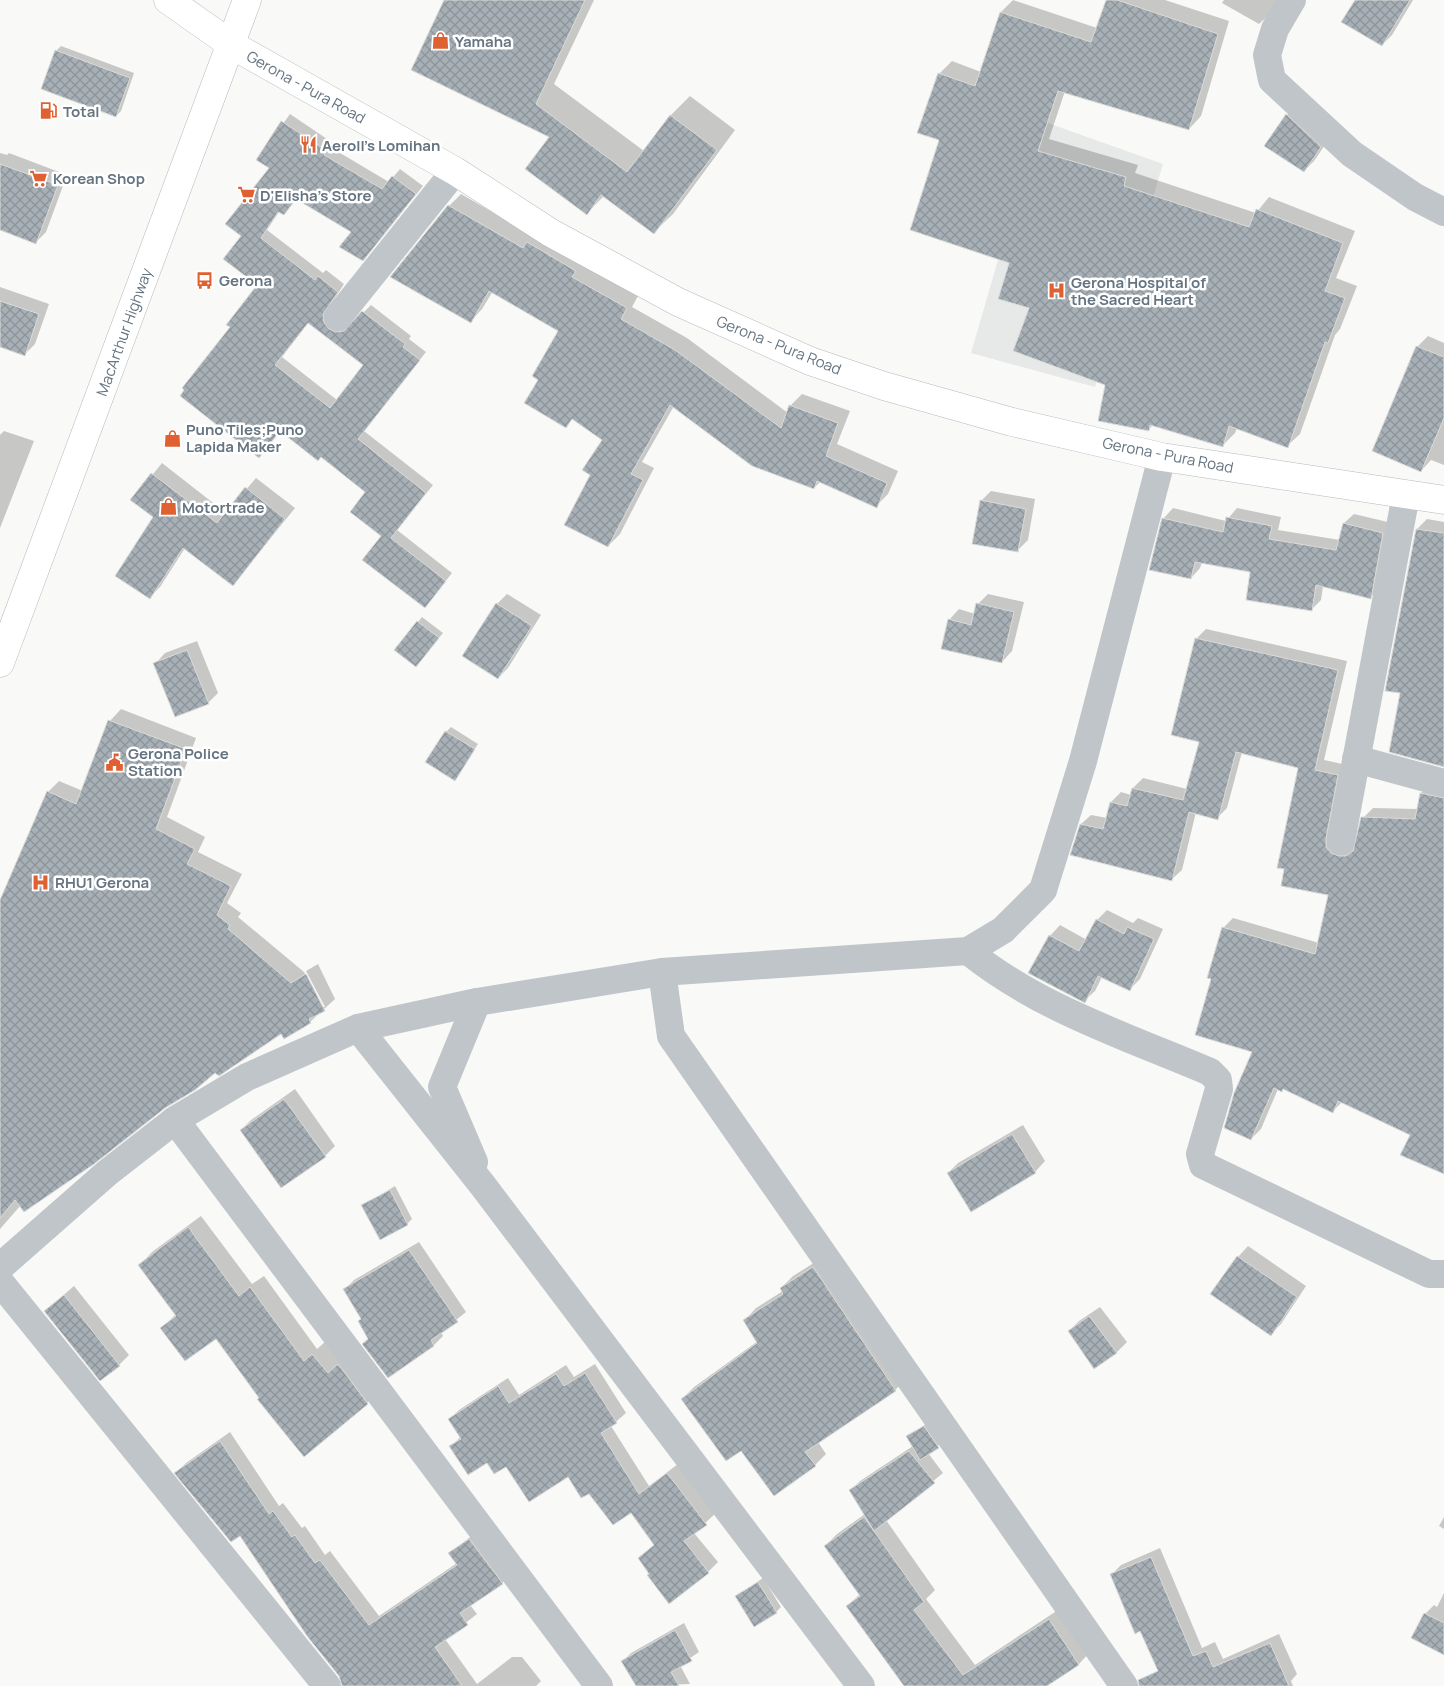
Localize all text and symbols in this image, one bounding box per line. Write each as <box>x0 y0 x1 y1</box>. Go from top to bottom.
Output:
shop icon: Yamaha <box>431 31 451 51</box>
place label: Yamaha <box>455 31 512 52</box>
street label: Gerona - Pura Road <box>243 46 369 128</box>
fuel station icon: Total <box>39 101 59 121</box>
place label: Total <box>63 101 100 122</box>
restaurant icon: Aeroll's Lomihan <box>298 135 318 155</box>
place label: Aeroll's Lomihan <box>322 135 440 156</box>
supermarket icon: Korean Shop <box>29 168 49 188</box>
place label: Korean Shop <box>53 168 145 189</box>
supermarket icon: D'Elisha's Store <box>236 185 256 205</box>
place label: D'Elisha's Store <box>260 185 372 206</box>
street label: MacArthur Highway <box>91 265 157 399</box>
bus stop icon: Gerona <box>195 270 215 290</box>
place label: Gerona <box>219 270 272 291</box>
place label: Gerona Hospital of the Sacred Heart <box>1071 272 1206 310</box>
hospital icon: Gerona Hospital of the Sacred Heart <box>1047 281 1067 301</box>
street label: Gerona - Pura Road <box>713 310 845 380</box>
place label: Puno Tiles;Puno Lapida Maker <box>186 419 304 457</box>
shop icon: Puno Tiles;Puno Lapida Maker <box>162 428 182 448</box>
street label: Gerona - Pura Road <box>1101 432 1235 478</box>
shop icon: Motortrade <box>158 497 178 517</box>
place label: Motortrade <box>182 497 265 518</box>
place label: Gerona Police Station <box>128 743 229 781</box>
public building icon: Gerona Police Station <box>104 752 124 772</box>
hospital icon: RHU1 Gerona <box>31 872 51 892</box>
place label: RHU1 Gerona <box>55 872 149 893</box>

